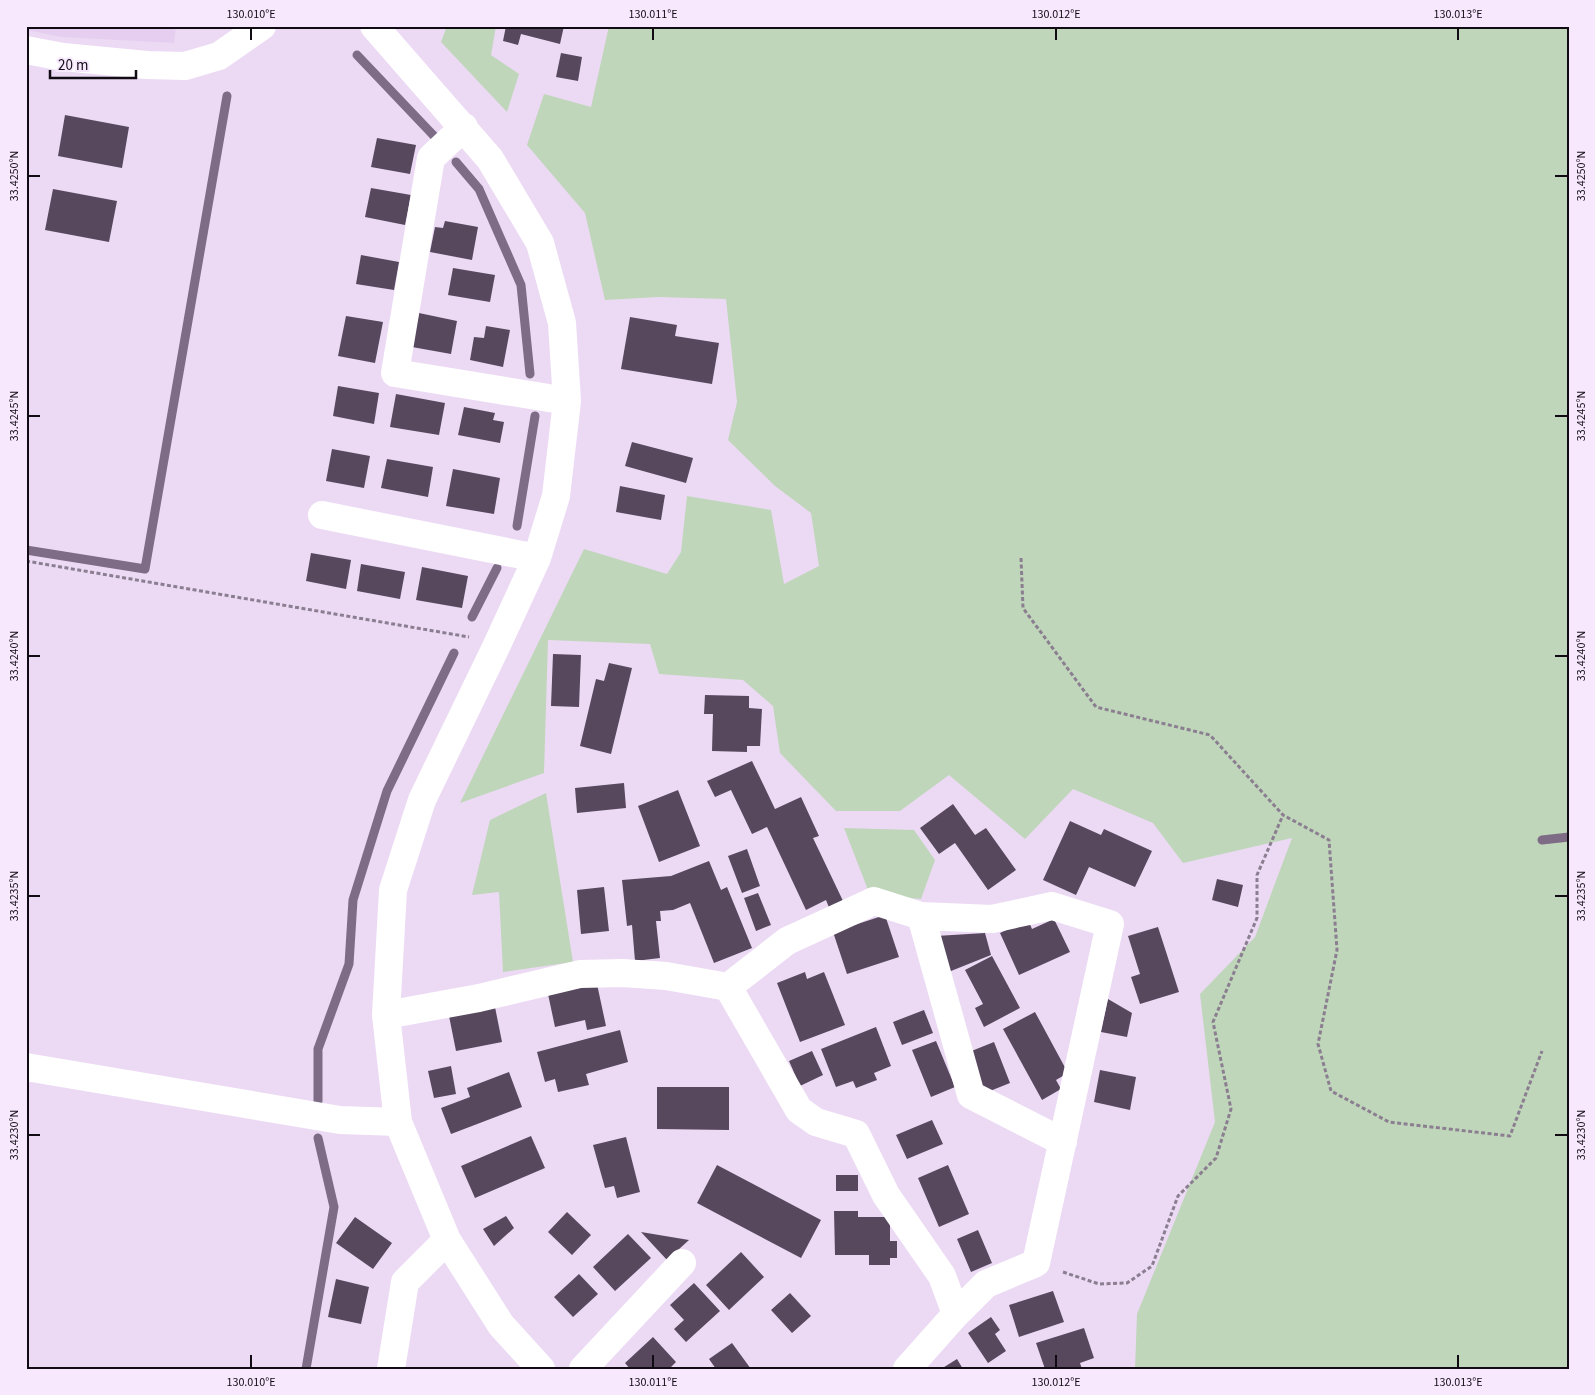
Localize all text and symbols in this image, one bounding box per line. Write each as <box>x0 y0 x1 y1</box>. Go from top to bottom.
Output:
text: 130.010°E <box>226 6 276 23</box>
text: 130.011°E <box>628 6 678 23</box>
text: 130.012°E <box>1031 6 1081 23</box>
text: 130.013°E <box>1433 6 1483 23</box>
scale bar <box>50 48 136 80</box>
text: 20 m <box>58 55 88 76</box>
text: 33.4250°N <box>6 151 23 201</box>
text: 33.4250°N <box>1573 151 1590 201</box>
text: 33.4245°N <box>6 391 23 441</box>
text: 33.4245°N <box>1573 391 1590 441</box>
text: 33.4240°N <box>6 631 23 681</box>
text: 33.4240°N <box>1573 631 1590 681</box>
text: 33.4235°N <box>6 871 23 921</box>
text: 33.4235°N <box>1573 871 1590 921</box>
text: 33.4230°N <box>6 1110 23 1160</box>
text: 33.4230°N <box>1573 1110 1590 1160</box>
text: 130.010°E <box>226 1374 276 1391</box>
text: 130.011°E <box>628 1374 678 1391</box>
text: 130.012°E <box>1031 1374 1081 1391</box>
text: 130.013°E <box>1433 1374 1483 1391</box>

